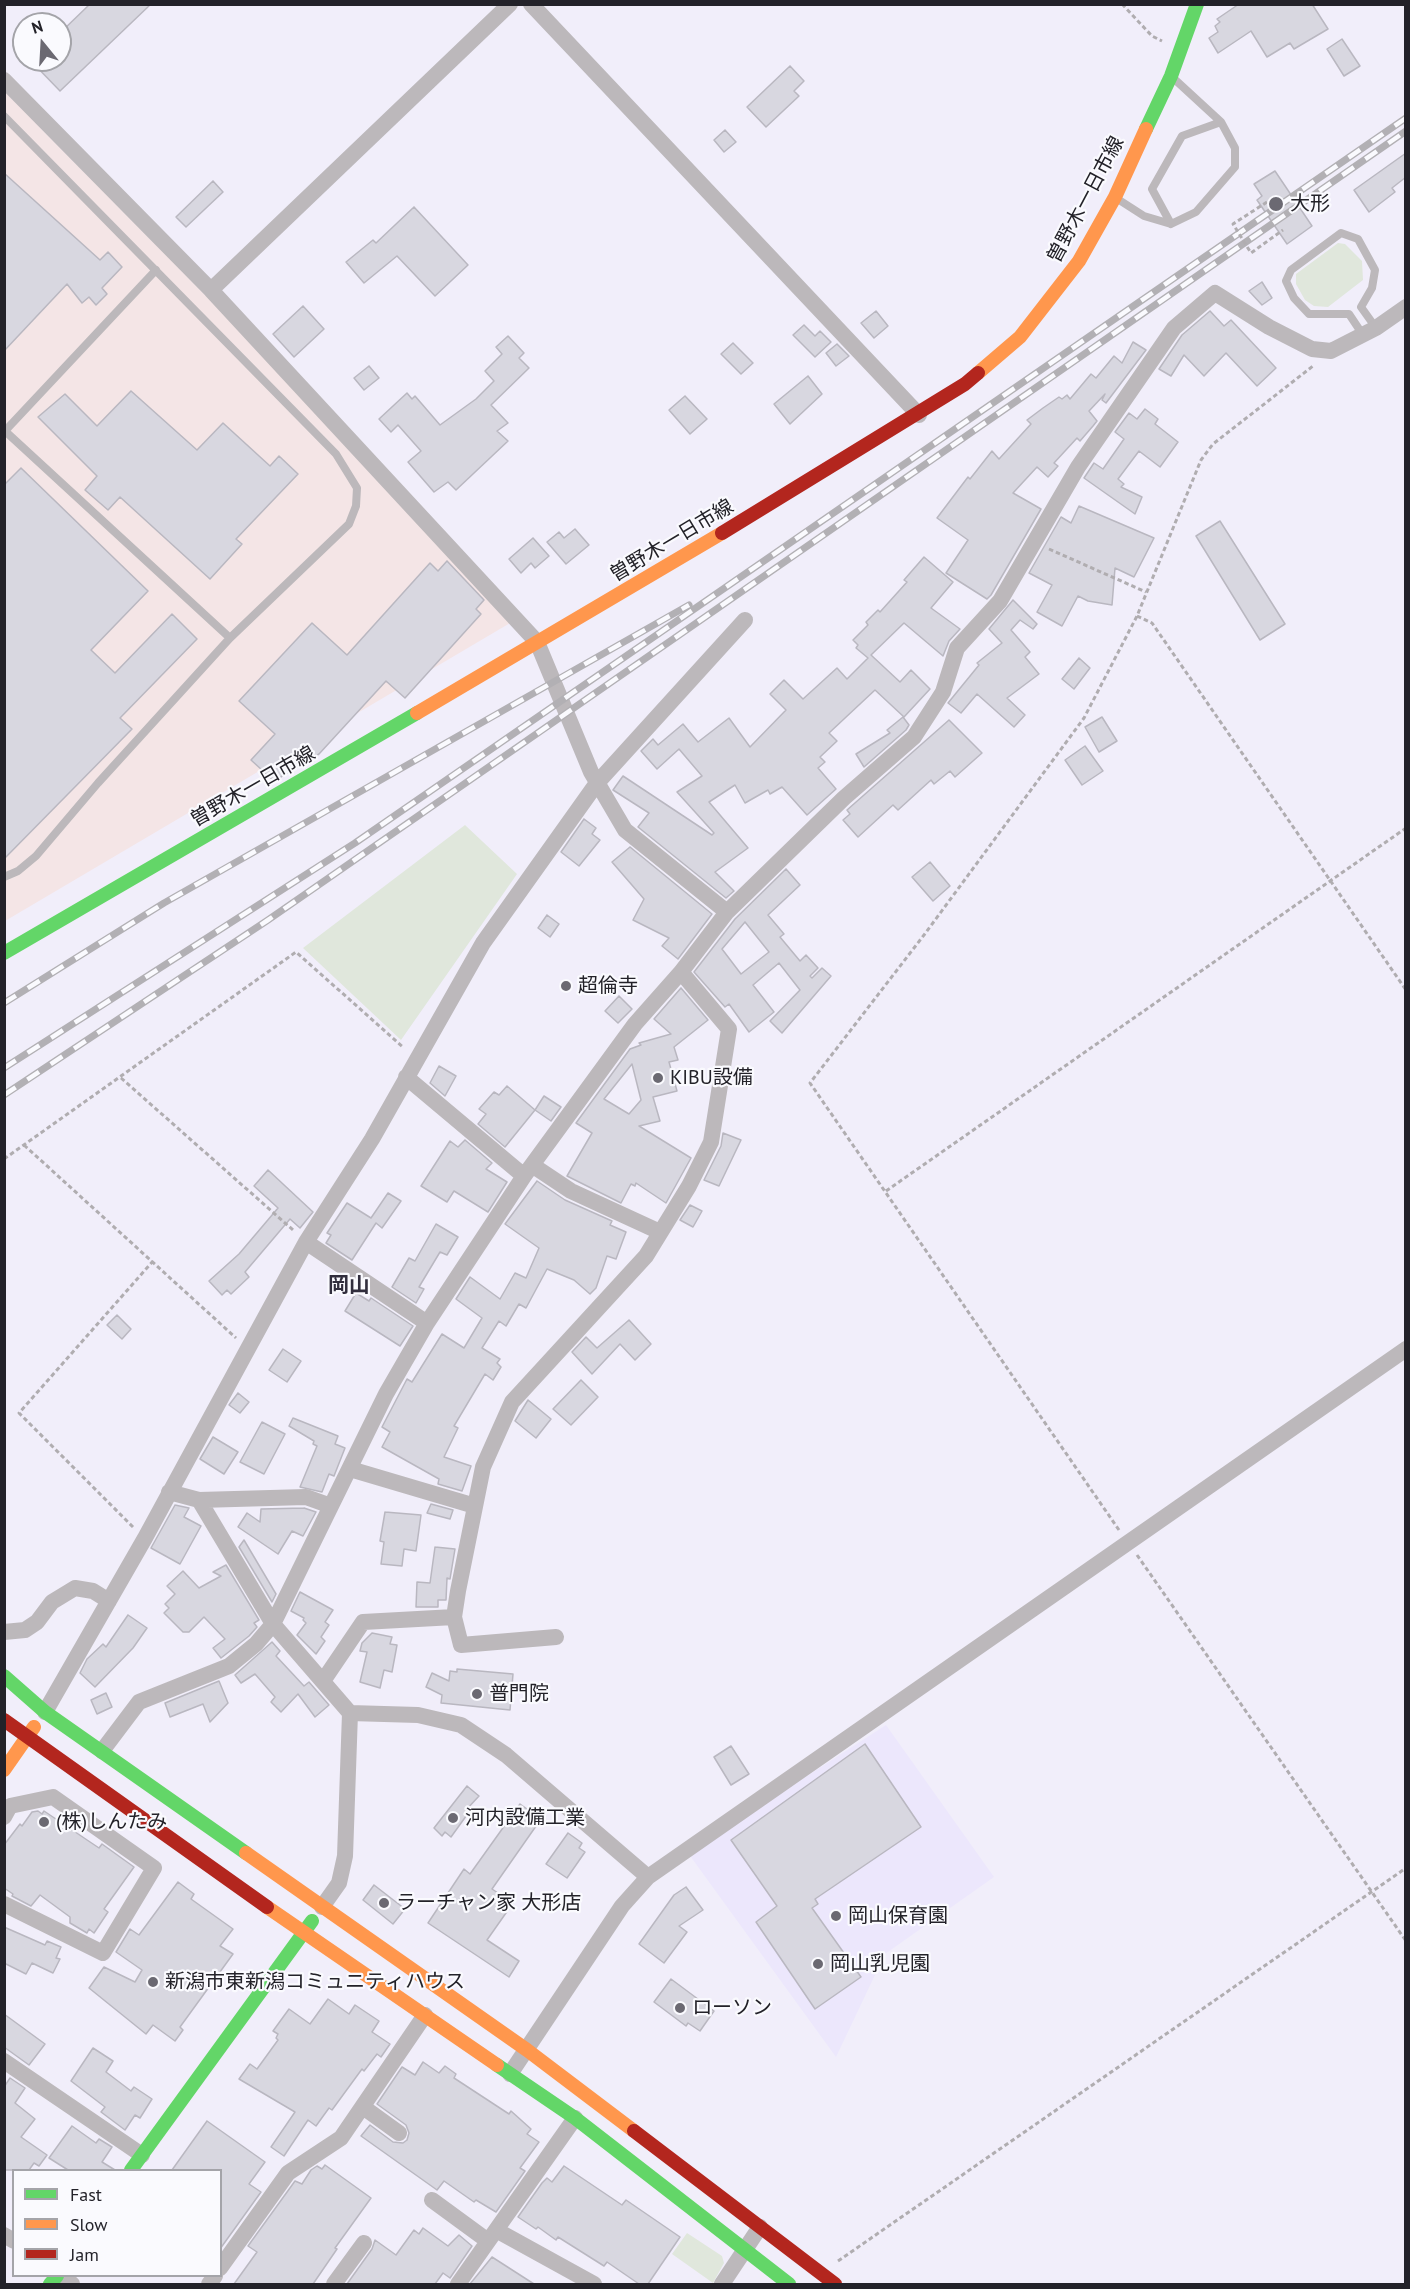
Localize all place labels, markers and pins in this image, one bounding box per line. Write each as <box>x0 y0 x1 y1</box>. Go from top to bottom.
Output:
place label: 大形 <box>1290 192 1330 216</box>
marker: 大形 <box>1267 195 1285 213</box>
place label: 超倫寺 <box>578 974 638 998</box>
marker: 超倫寺 <box>559 979 573 993</box>
place label: KIBU設備 <box>670 1066 753 1090</box>
marker: KIBU設備 <box>651 1071 665 1085</box>
place label: 普門院 <box>489 1682 549 1706</box>
marker: 普門院 <box>470 1687 484 1701</box>
place label: 河内設備工業 <box>465 1806 585 1830</box>
place label: (株)しんたみ <box>56 1810 167 1834</box>
marker: 河内設備工業 <box>446 1811 460 1825</box>
marker: (株)しんたみ <box>37 1815 51 1829</box>
place label: ラーチャン家 大形店 <box>396 1891 581 1915</box>
marker: ラーチャン家 大形店 <box>377 1896 391 1910</box>
place label: 岡山保育園 <box>848 1904 948 1928</box>
marker: 岡山保育園 <box>829 1909 843 1923</box>
place label: 岡山乳児園 <box>830 1952 930 1976</box>
marker: 岡山乳児園 <box>811 1957 825 1971</box>
place label: 新潟市東新潟コミュニティハウス <box>165 1970 465 1994</box>
marker: 新潟市東新潟コミュニティハウス <box>146 1975 160 1989</box>
place label: ローソン <box>692 1996 772 2020</box>
marker: ローソン <box>673 2001 687 2015</box>

